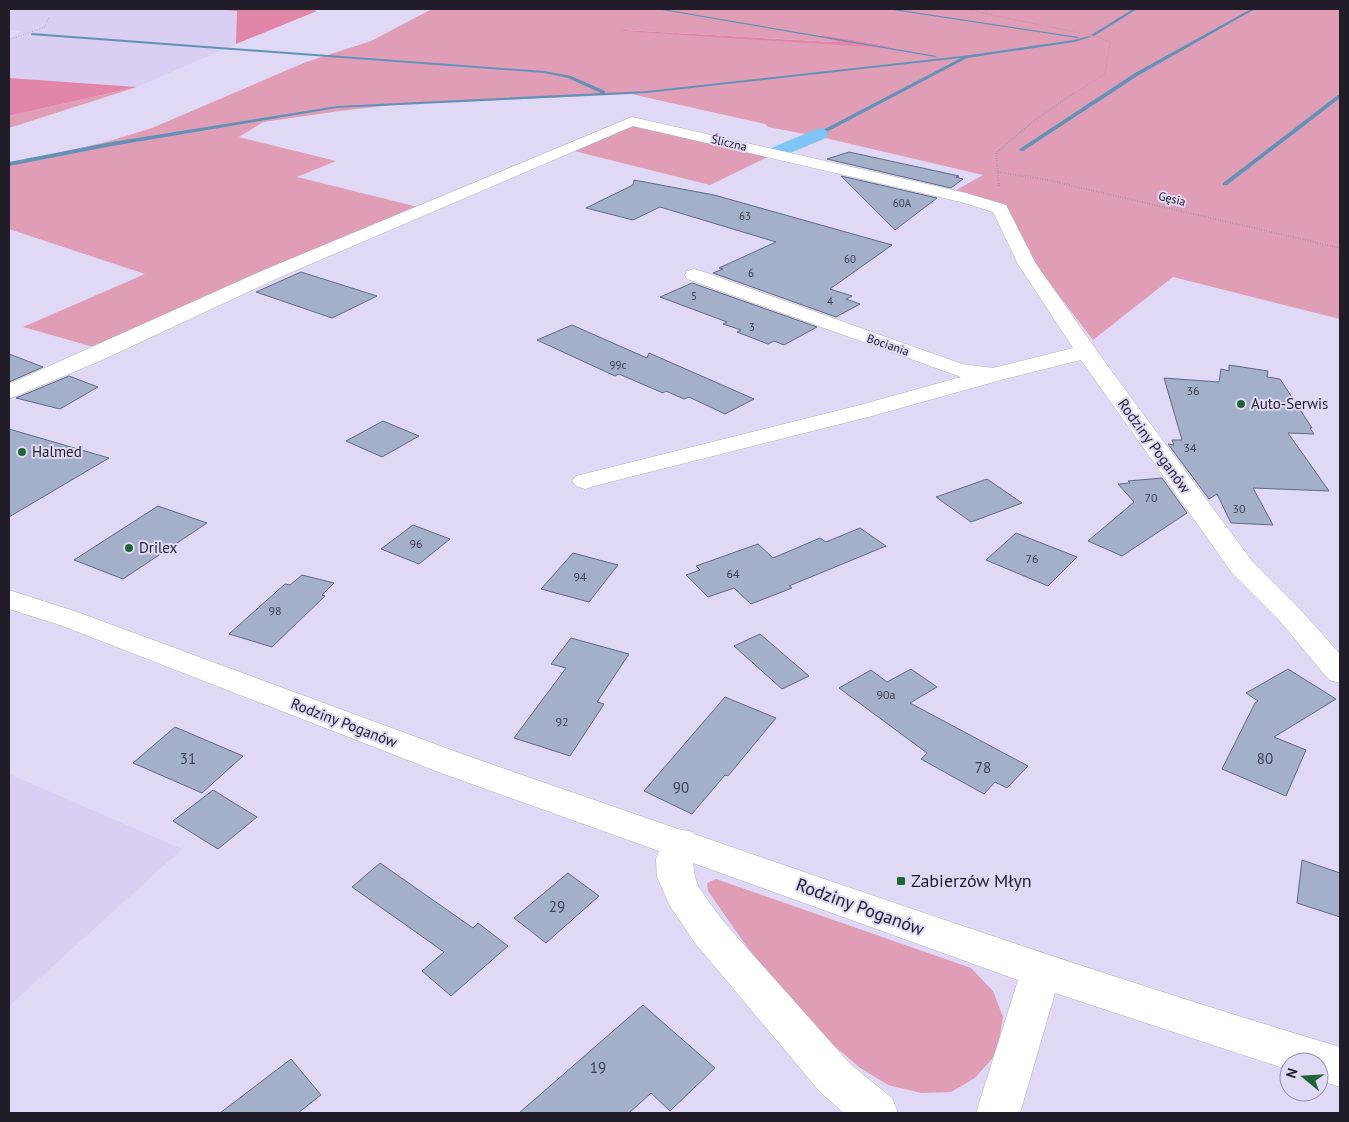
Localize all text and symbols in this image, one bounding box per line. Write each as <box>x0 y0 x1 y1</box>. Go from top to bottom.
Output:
street label: Śliczna <box>710 131 748 154</box>
street label: Gęsia <box>1157 188 1187 209</box>
house number: 60A <box>893 196 912 210</box>
house number: 63 <box>739 209 751 223</box>
house number: 60 <box>844 252 856 266</box>
house number: 6 <box>748 266 754 280</box>
house number: 5 <box>691 289 697 303</box>
house number: 4 <box>827 294 833 308</box>
house number: 3 <box>749 320 755 334</box>
street label: Bociania <box>865 330 911 359</box>
house number: 99c <box>610 358 627 372</box>
house number: 36 <box>1186 383 1200 398</box>
place label: Auto-Serwis <box>1251 394 1328 413</box>
street label: Rodziny Poganów <box>1114 395 1195 497</box>
marker: Auto-Serwis <box>1235 398 1247 410</box>
house number: 34 <box>1183 440 1197 455</box>
place label: Halmed <box>32 442 82 461</box>
marker: Halmed <box>16 446 28 458</box>
house number: 70 <box>1144 490 1158 505</box>
house number: 30 <box>1232 501 1246 516</box>
house number: 96 <box>409 536 423 551</box>
place label: Drilex <box>139 538 178 557</box>
marker: Drilex <box>123 542 135 554</box>
house number: 76 <box>1025 551 1039 566</box>
house number: 64 <box>726 566 740 581</box>
house number: 94 <box>573 569 587 584</box>
house number: 98 <box>268 603 282 618</box>
house number: 90a <box>876 687 896 702</box>
street label: Rodziny Poganów <box>288 694 400 752</box>
house number: 92 <box>555 714 569 729</box>
house number: 31 <box>180 749 196 768</box>
house number: 80 <box>1257 749 1273 768</box>
house number: 78 <box>975 758 991 777</box>
house number: 90 <box>673 778 689 797</box>
place label: Zabierzów Młyn <box>911 869 1032 892</box>
street label: Rodziny Poganów <box>793 873 928 941</box>
marker: Zabierzów Młyn <box>895 875 907 887</box>
house number: 29 <box>549 897 565 916</box>
north arrow <box>1279 1052 1329 1102</box>
house number: 19 <box>590 1058 606 1077</box>
text: N <box>1282 1066 1302 1080</box>

